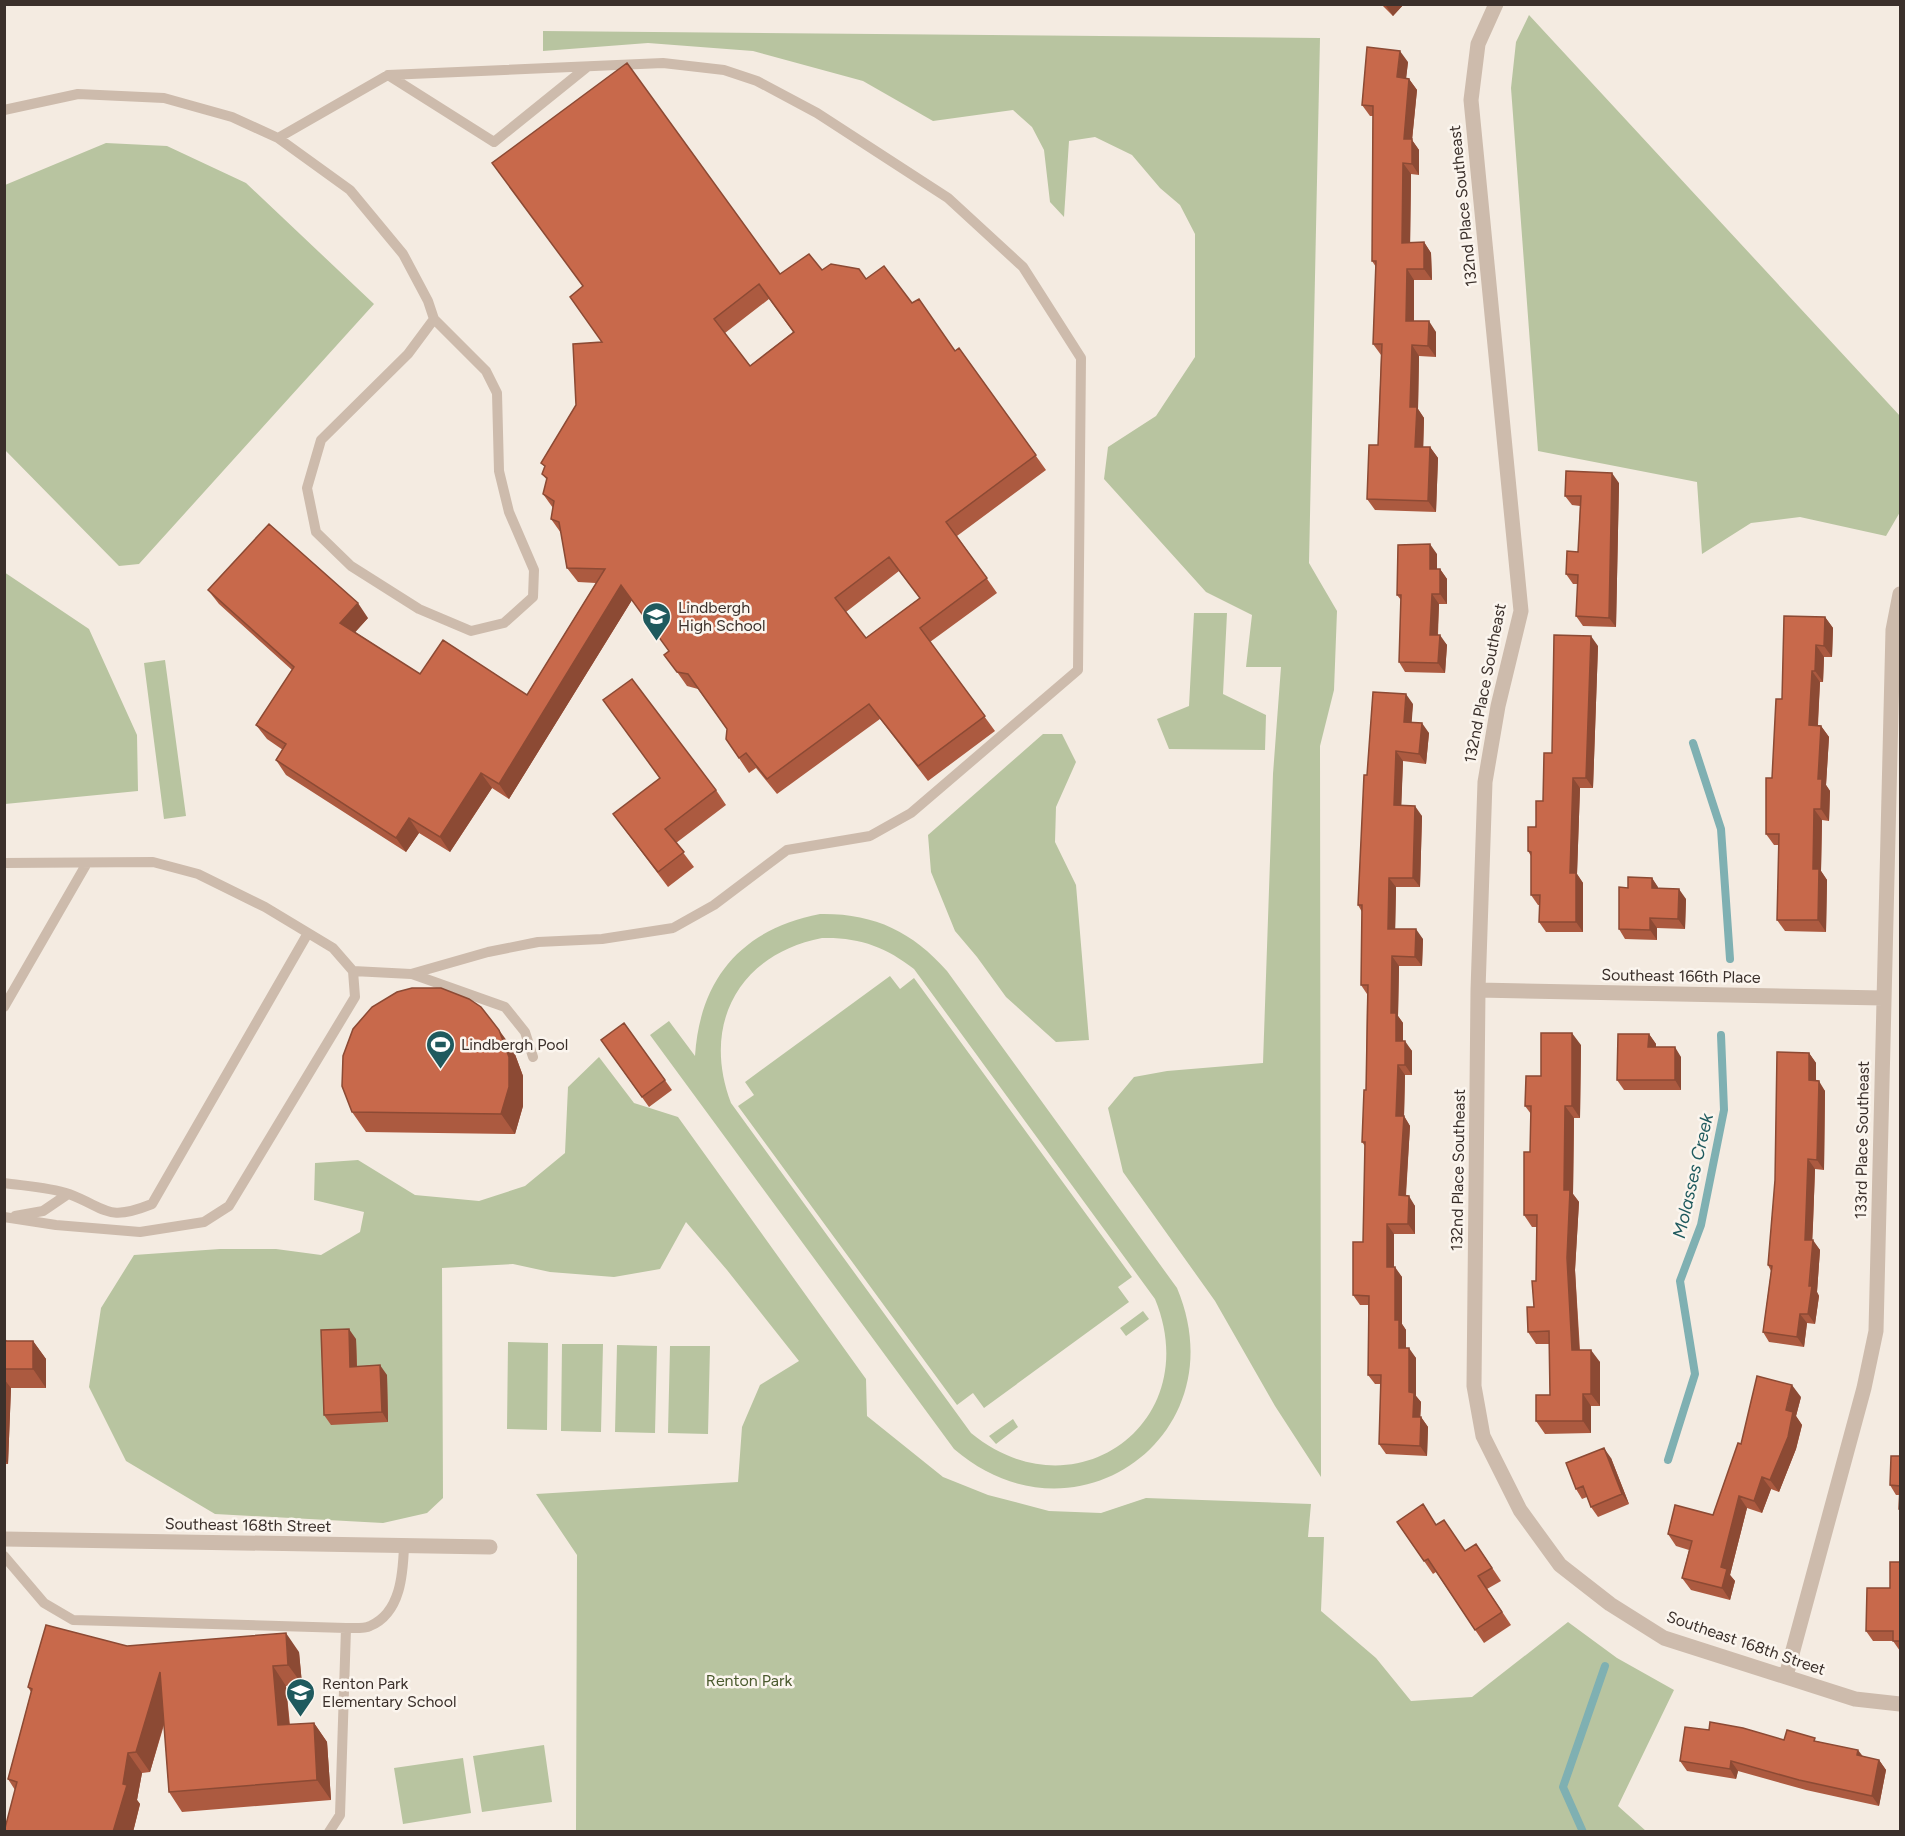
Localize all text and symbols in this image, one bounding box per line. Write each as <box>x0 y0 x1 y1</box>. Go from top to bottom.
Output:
street label: 132nd Place Southeast <box>1445 124 1481 288</box>
place label: Lindbergh High School <box>678 598 766 635</box>
school or university icon: Lindbergh High School <box>641 600 673 642</box>
street label: 132nd Place Southeast <box>1460 602 1510 764</box>
street label: Southeast 166th Place <box>1601 965 1761 987</box>
sports icon: Lindbergh Pool <box>424 1028 456 1070</box>
place label: Lindbergh Pool <box>461 1035 568 1054</box>
street label: 133rd Place Southeast <box>1851 1061 1873 1219</box>
street label: 132nd Place Southeast <box>1447 1089 1469 1251</box>
water label: Molasses Creek <box>1668 1110 1718 1241</box>
street label: Southeast 168th Street <box>165 1514 331 1536</box>
street label: Southeast 168th Street <box>1664 1607 1828 1679</box>
park label: Renton Park <box>706 1671 792 1690</box>
place label: Renton Park Elementary School <box>322 1674 456 1711</box>
school or university icon: Renton Park Elementary School <box>285 1676 317 1718</box>

